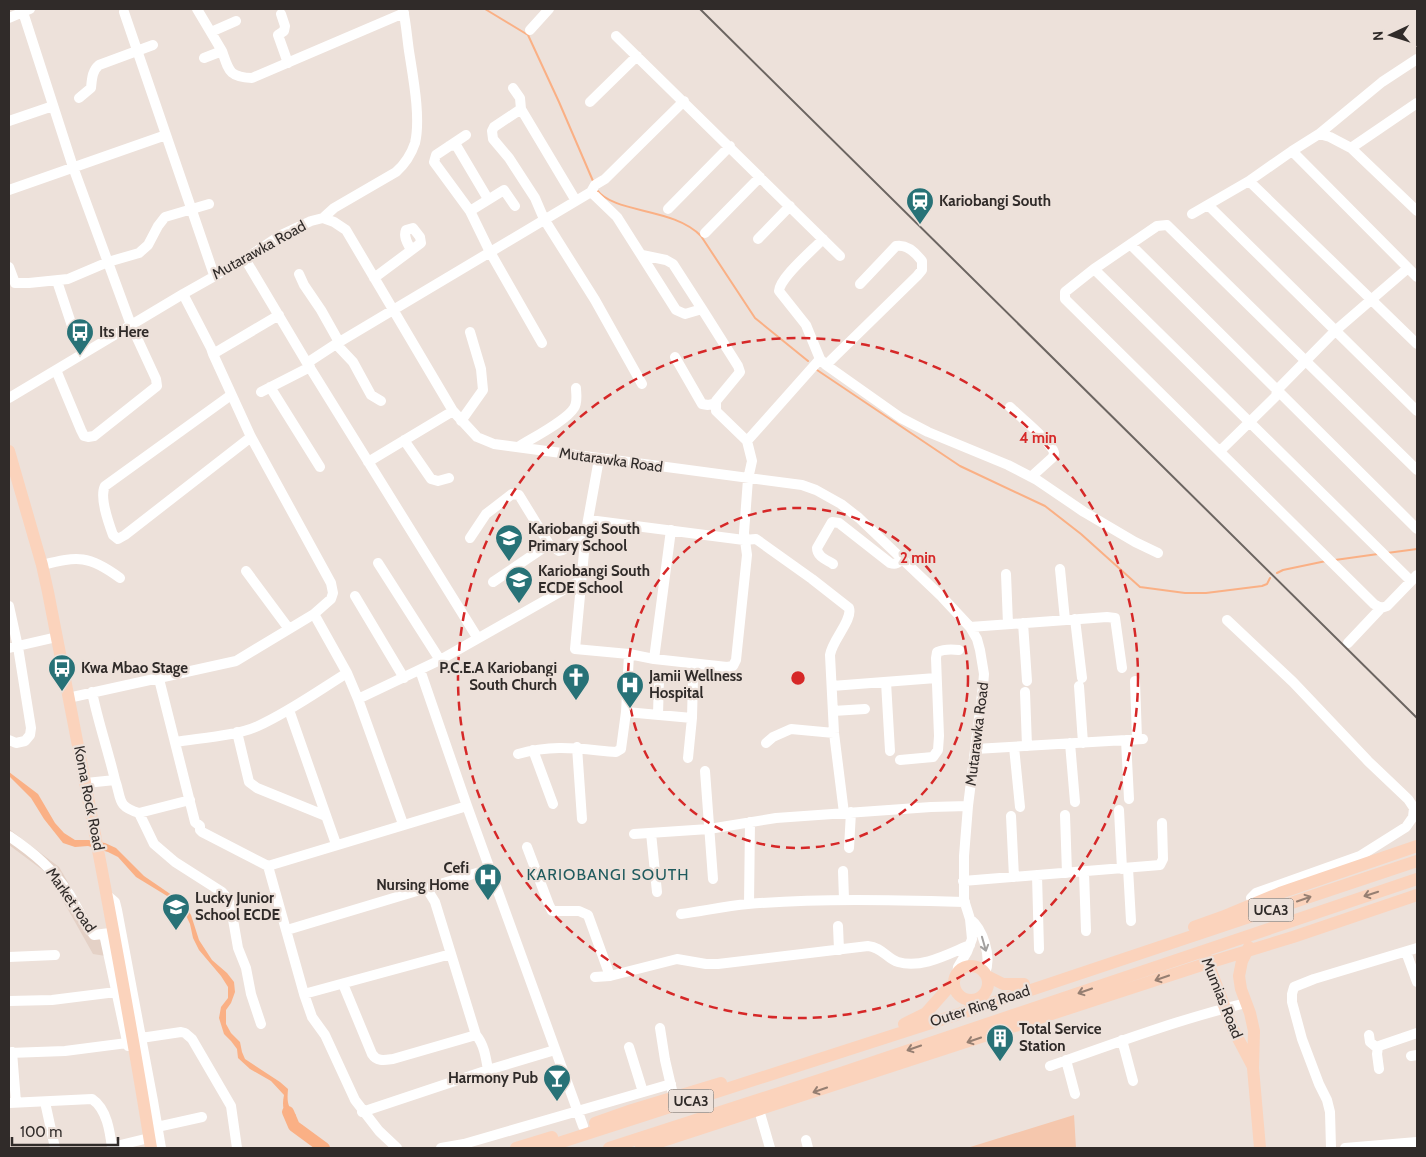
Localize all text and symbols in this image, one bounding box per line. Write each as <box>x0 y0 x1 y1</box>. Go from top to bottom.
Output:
north arrow <box>1366 10 1416 60</box>
text: N <box>1369 30 1387 41</box>
station icon: Kariobangi South <box>905 186 935 225</box>
place label: Kariobangi South <box>939 192 1051 210</box>
street label: Mutarawka Road <box>209 217 309 283</box>
bus stop icon: Its Here <box>65 317 95 356</box>
place label: Its Here <box>99 323 149 341</box>
text: 4 min <box>1019 429 1057 447</box>
street label: Mutarawka Road <box>558 444 664 476</box>
place label: Kariobangi South Primary School <box>528 520 640 555</box>
school or university icon: Kariobangi South Primary School <box>494 523 524 562</box>
text: 2 min <box>900 549 936 567</box>
place label: Kariobangi South ECDE School <box>538 562 650 597</box>
school or university icon: Kariobangi South ECDE School <box>504 565 534 604</box>
bus stop icon: Kwa Mbao Stage <box>47 653 77 692</box>
place label: Kwa Mbao Stage <box>81 659 188 677</box>
place label: P.C.E.A Kariobangi South Church <box>439 659 557 694</box>
church icon: P.C.E.A Kariobangi South Church <box>561 662 591 701</box>
place label: Jamii Wellness Hospital <box>648 667 742 702</box>
centre of rings <box>789 669 807 687</box>
hospital icon: Jamii Wellness Hospital <box>615 670 645 709</box>
street label: Mutarawka Road <box>962 681 992 787</box>
street label: Koma Rock Road <box>70 744 108 852</box>
place label: Cefi Nursing Home <box>376 859 469 894</box>
hospital icon: Cefi Nursing Home <box>473 862 503 901</box>
street label: Market road <box>42 864 100 936</box>
district label: KARIOBANGI SOUTH <box>526 865 690 884</box>
place label: Lucky Junior School ECDE <box>195 889 281 924</box>
one-way arrow <box>1363 890 1379 900</box>
school or university icon: Lucky Junior School ECDE <box>161 892 191 931</box>
one-way arrow <box>1296 894 1312 904</box>
road number: UCA3 <box>1248 898 1294 922</box>
one-way arrow <box>980 936 989 952</box>
street label: Mumias Road <box>1198 955 1246 1041</box>
one-way arrow <box>1154 974 1170 984</box>
street label: Outer Ring Road <box>928 981 1032 1031</box>
one-way arrow <box>1077 986 1093 996</box>
place label: Total Service Station <box>1019 1020 1102 1055</box>
building icon: Total Service Station <box>985 1023 1015 1062</box>
one-way arrow <box>967 1036 983 1045</box>
one-way arrow <box>907 1044 923 1053</box>
bar icon: Harmony Pub <box>542 1063 572 1102</box>
place label: Harmony Pub <box>448 1069 538 1087</box>
one-way arrow <box>812 1086 828 1096</box>
road number: UCA3 <box>668 1090 714 1112</box>
scale bar <box>12 1114 119 1146</box>
text: 100 m <box>20 1123 62 1141</box>

